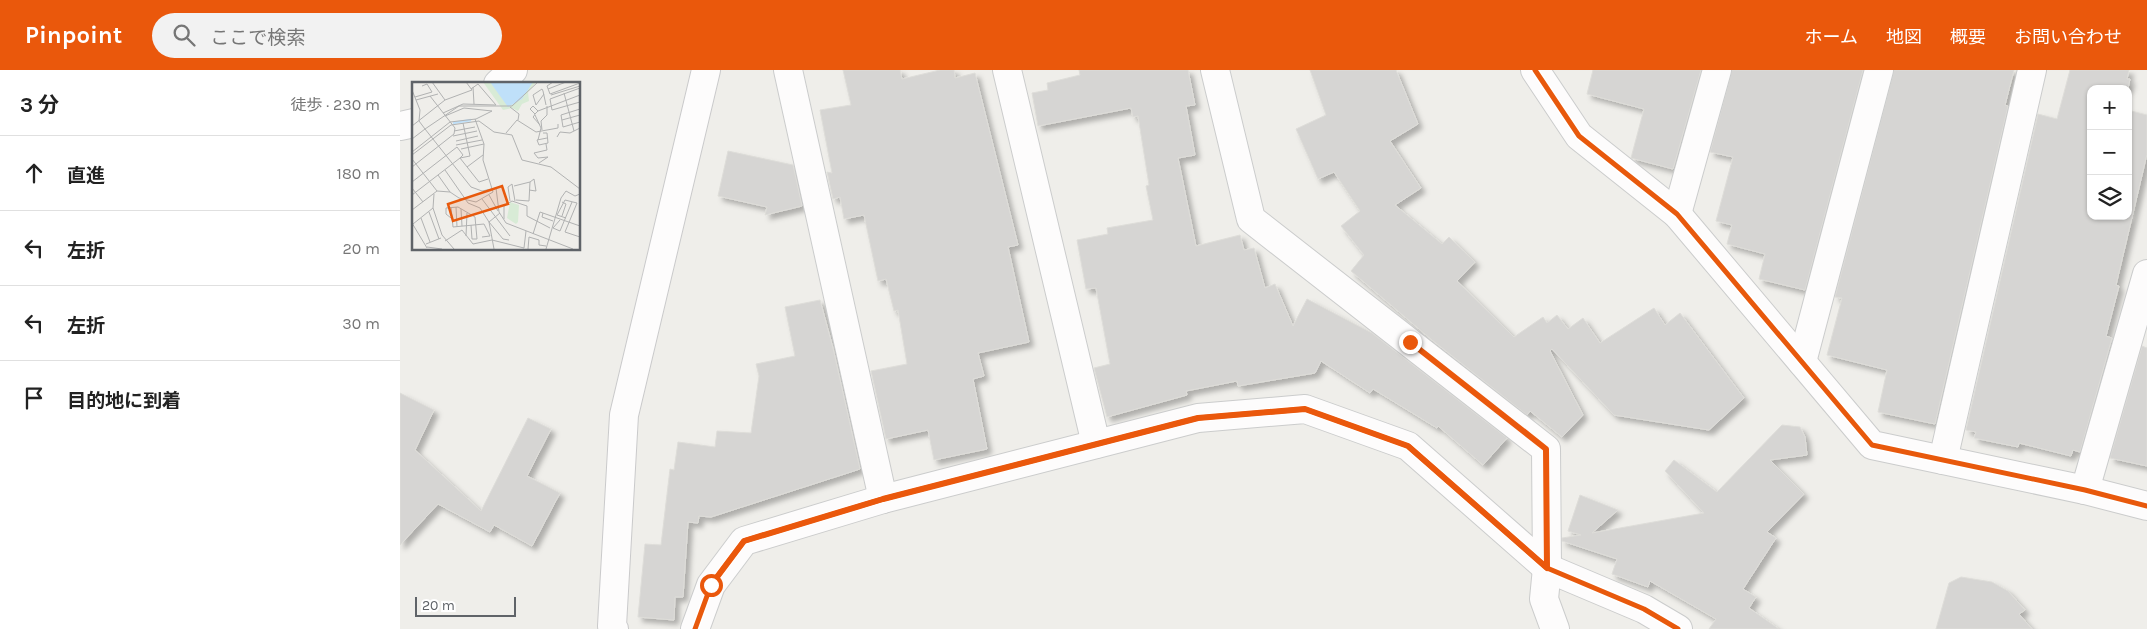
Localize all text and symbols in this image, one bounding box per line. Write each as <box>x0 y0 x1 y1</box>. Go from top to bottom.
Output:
search box <box>152 13 502 58</box>
text: Pinpoint <box>25 21 122 49</box>
icon: search <box>170 21 198 49</box>
text: ホーム <box>1805 26 1858 48</box>
text: 地図 <box>1886 26 1922 48</box>
text: 概要 <box>1950 26 1986 48</box>
text: お問い合わせ <box>2014 26 2122 48</box>
text: ここで検索 <box>210 27 305 49</box>
inset map <box>412 82 580 250</box>
map controls <box>2087 85 2132 220</box>
button: + <box>2087 85 2132 130</box>
text: 3 分 <box>20 93 59 117</box>
text: 徒歩 · 230 m <box>291 95 380 114</box>
button: − <box>2087 130 2132 175</box>
icon: ahead <box>20 159 48 187</box>
text: 180 m <box>337 164 380 183</box>
text: 直進 <box>67 165 105 187</box>
button: layers <box>2087 175 2132 220</box>
icon: left <box>20 234 48 262</box>
text: 20 m <box>342 239 380 258</box>
text: 左折 <box>67 240 105 262</box>
icon: left <box>20 309 48 337</box>
text: 30 m <box>342 314 380 333</box>
text: 左折 <box>67 315 105 337</box>
route end <box>1399 331 1422 354</box>
icon: arrive <box>20 384 48 412</box>
text: 目的地に到着 <box>67 390 181 412</box>
route start <box>700 574 723 597</box>
scale bar <box>415 594 516 617</box>
text: 20 m <box>422 597 455 614</box>

